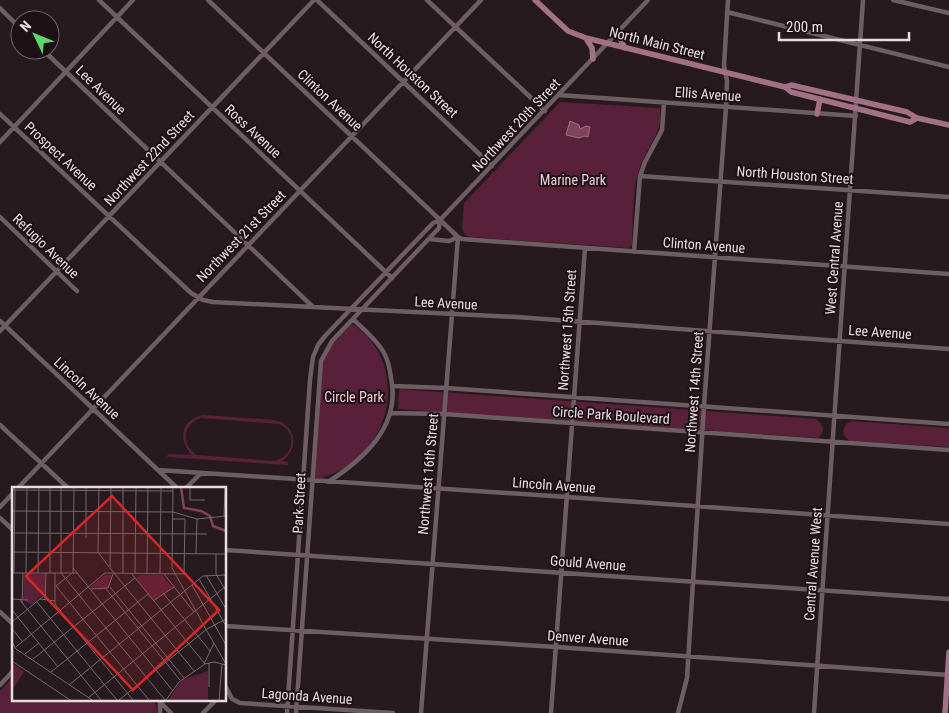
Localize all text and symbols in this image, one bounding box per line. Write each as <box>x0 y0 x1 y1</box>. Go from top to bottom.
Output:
north arrow <box>10 10 60 60</box>
scale bar <box>779 10 909 42</box>
text: N <box>17 18 34 35</box>
text: 200 m <box>786 18 823 36</box>
street label: North Main Street <box>608 23 706 63</box>
street label: North Houston Street <box>365 29 461 121</box>
street label: Lee Avenue <box>73 62 130 118</box>
street label: Clinton Avenue <box>294 66 366 134</box>
street label: Northwest 20th Street <box>469 75 563 175</box>
street label: Ellis Avenue <box>674 84 742 104</box>
street label: Ross Avenue <box>222 101 285 161</box>
street label: Northwest 22nd Street <box>101 107 197 209</box>
street label: Prospect Avenue <box>22 118 101 194</box>
street label: North Houston Street <box>736 163 854 187</box>
park label: Marine Park <box>540 172 607 188</box>
street label: Northwest 21st Street <box>193 187 289 285</box>
street label: West Central Avenue <box>822 200 846 315</box>
street label: Refugio Avenue <box>10 210 83 282</box>
street label: Clinton Avenue <box>662 234 746 256</box>
street label: Northwest 15th Street <box>555 269 579 391</box>
street label: Lee Avenue <box>414 293 478 313</box>
street label: Lee Avenue <box>848 322 913 342</box>
street label: Northwest 14th Street <box>682 331 706 453</box>
street label: Lincoln Avenue <box>51 354 123 423</box>
park label: Circle Park <box>324 389 385 405</box>
street label: Circle Park Boulevard <box>552 403 670 427</box>
street label: Northwest 16th Street <box>415 413 441 535</box>
street label: Park Street <box>289 472 309 534</box>
street label: Lincoln Avenue <box>512 474 597 496</box>
inset map <box>12 487 226 700</box>
street label: Central Avenue West <box>801 507 825 621</box>
street label: Gould Avenue <box>550 552 627 574</box>
street label: Denver Avenue <box>547 627 630 649</box>
street label: Lagonda Avenue <box>261 685 354 707</box>

